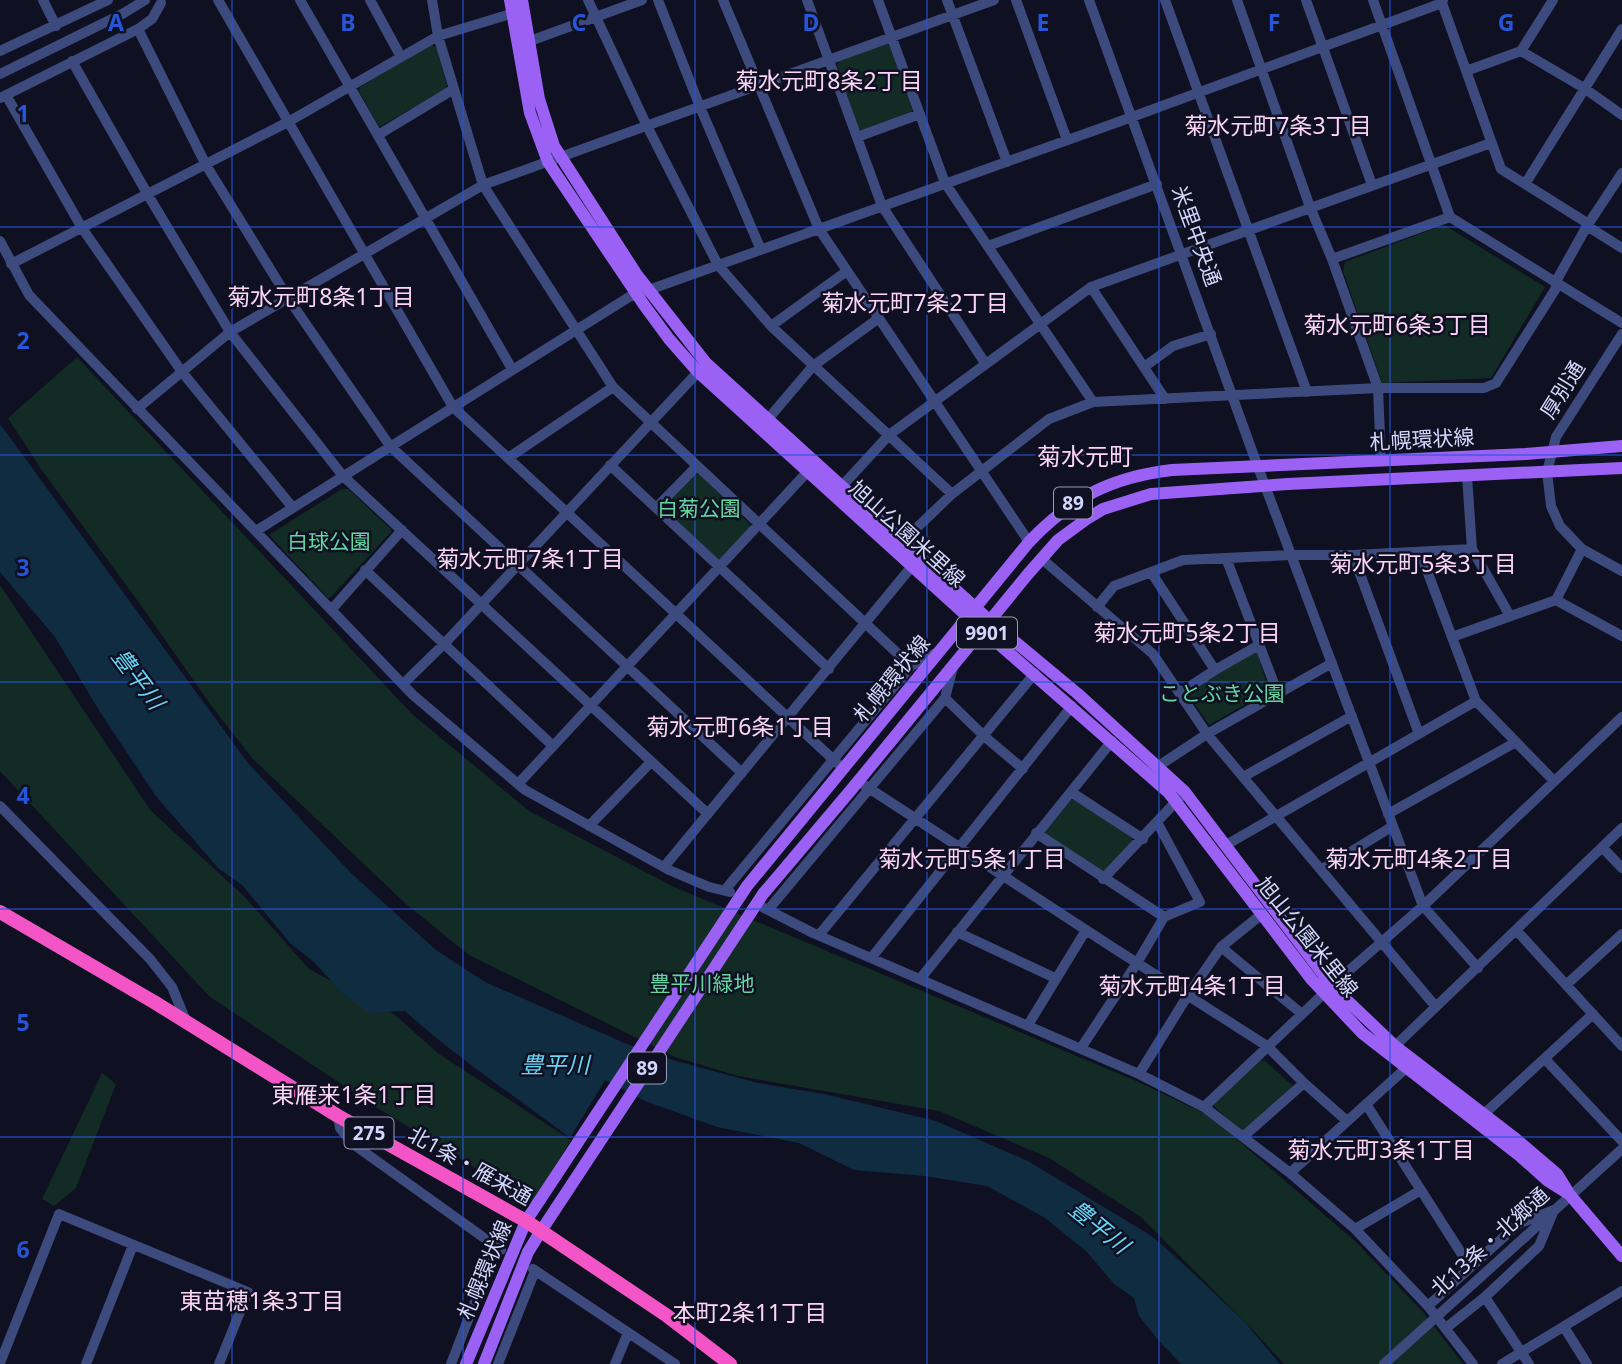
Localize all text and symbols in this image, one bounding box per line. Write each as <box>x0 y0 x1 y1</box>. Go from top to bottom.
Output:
text: A <box>108 6 124 38</box>
text: B <box>340 6 356 38</box>
text: C <box>572 6 587 38</box>
text: D <box>803 6 819 38</box>
text: E <box>1037 6 1049 38</box>
text: F <box>1268 6 1280 38</box>
text: G <box>1498 6 1514 38</box>
district label: 菊水元町8条2丁目 <box>735 64 923 96</box>
text: 1 <box>16 97 30 129</box>
district label: 菊水元町7条3丁目 <box>1184 109 1372 141</box>
street label: 米里中央通 <box>1166 182 1228 290</box>
district label: 菊水元町8条1丁目 <box>227 280 415 312</box>
district label: 菊水元町7条2丁目 <box>821 286 1009 318</box>
district label: 菊水元町6条3丁目 <box>1303 308 1491 340</box>
text: 2 <box>16 324 30 356</box>
street label: 厚別通 <box>1534 355 1591 424</box>
street label: 札幌環状線 <box>1369 422 1475 456</box>
district label: 菊水元町 <box>1037 439 1133 472</box>
street label: 旭山公園米里線 <box>844 474 972 593</box>
road number: 89 <box>1054 488 1092 518</box>
park label: 白菊公園 <box>657 494 741 522</box>
park label: 白球公園 <box>287 527 371 555</box>
district label: 菊水元町7条1丁目 <box>436 542 624 574</box>
district label: 菊水元町5条3丁目 <box>1329 547 1517 579</box>
text: 3 <box>16 551 30 583</box>
district label: 菊水元町5条2丁目 <box>1093 616 1281 648</box>
road number: 9901 <box>957 618 1017 648</box>
street label: 札幌環状線 <box>847 629 936 728</box>
water label: 豊平川 <box>105 641 174 718</box>
park label: ことぶき公園 <box>1159 679 1285 707</box>
district label: 菊水元町6条1丁目 <box>646 710 834 742</box>
text: 4 <box>16 779 30 811</box>
district label: 菊水元町5条1丁目 <box>878 842 1066 874</box>
district label: 菊水元町4条2丁目 <box>1325 842 1513 874</box>
street label: 旭山公園米里線 <box>1251 870 1365 1002</box>
park label: 豊平川緑地 <box>650 969 755 997</box>
district label: 菊水元町4条1丁目 <box>1098 969 1286 1001</box>
text: 5 <box>16 1006 30 1038</box>
water label: 豊平川 <box>521 1048 593 1080</box>
road number: 89 <box>628 1052 666 1084</box>
district label: 東雁来1条1丁目 <box>272 1078 436 1110</box>
road number: 275 <box>344 1118 394 1148</box>
street label: 北1条・雁来通 <box>403 1119 538 1211</box>
district label: 菊水元町3条1丁目 <box>1287 1133 1475 1165</box>
street label: 北13条・北郷通 <box>1424 1181 1554 1302</box>
water label: 豊平川 <box>1063 1192 1139 1262</box>
street label: 札幌環状線 <box>451 1216 517 1323</box>
text: 6 <box>16 1233 30 1265</box>
district label: 東苗穂1条3丁目 <box>180 1284 344 1316</box>
district label: 本町2条11丁目 <box>673 1296 827 1328</box>

